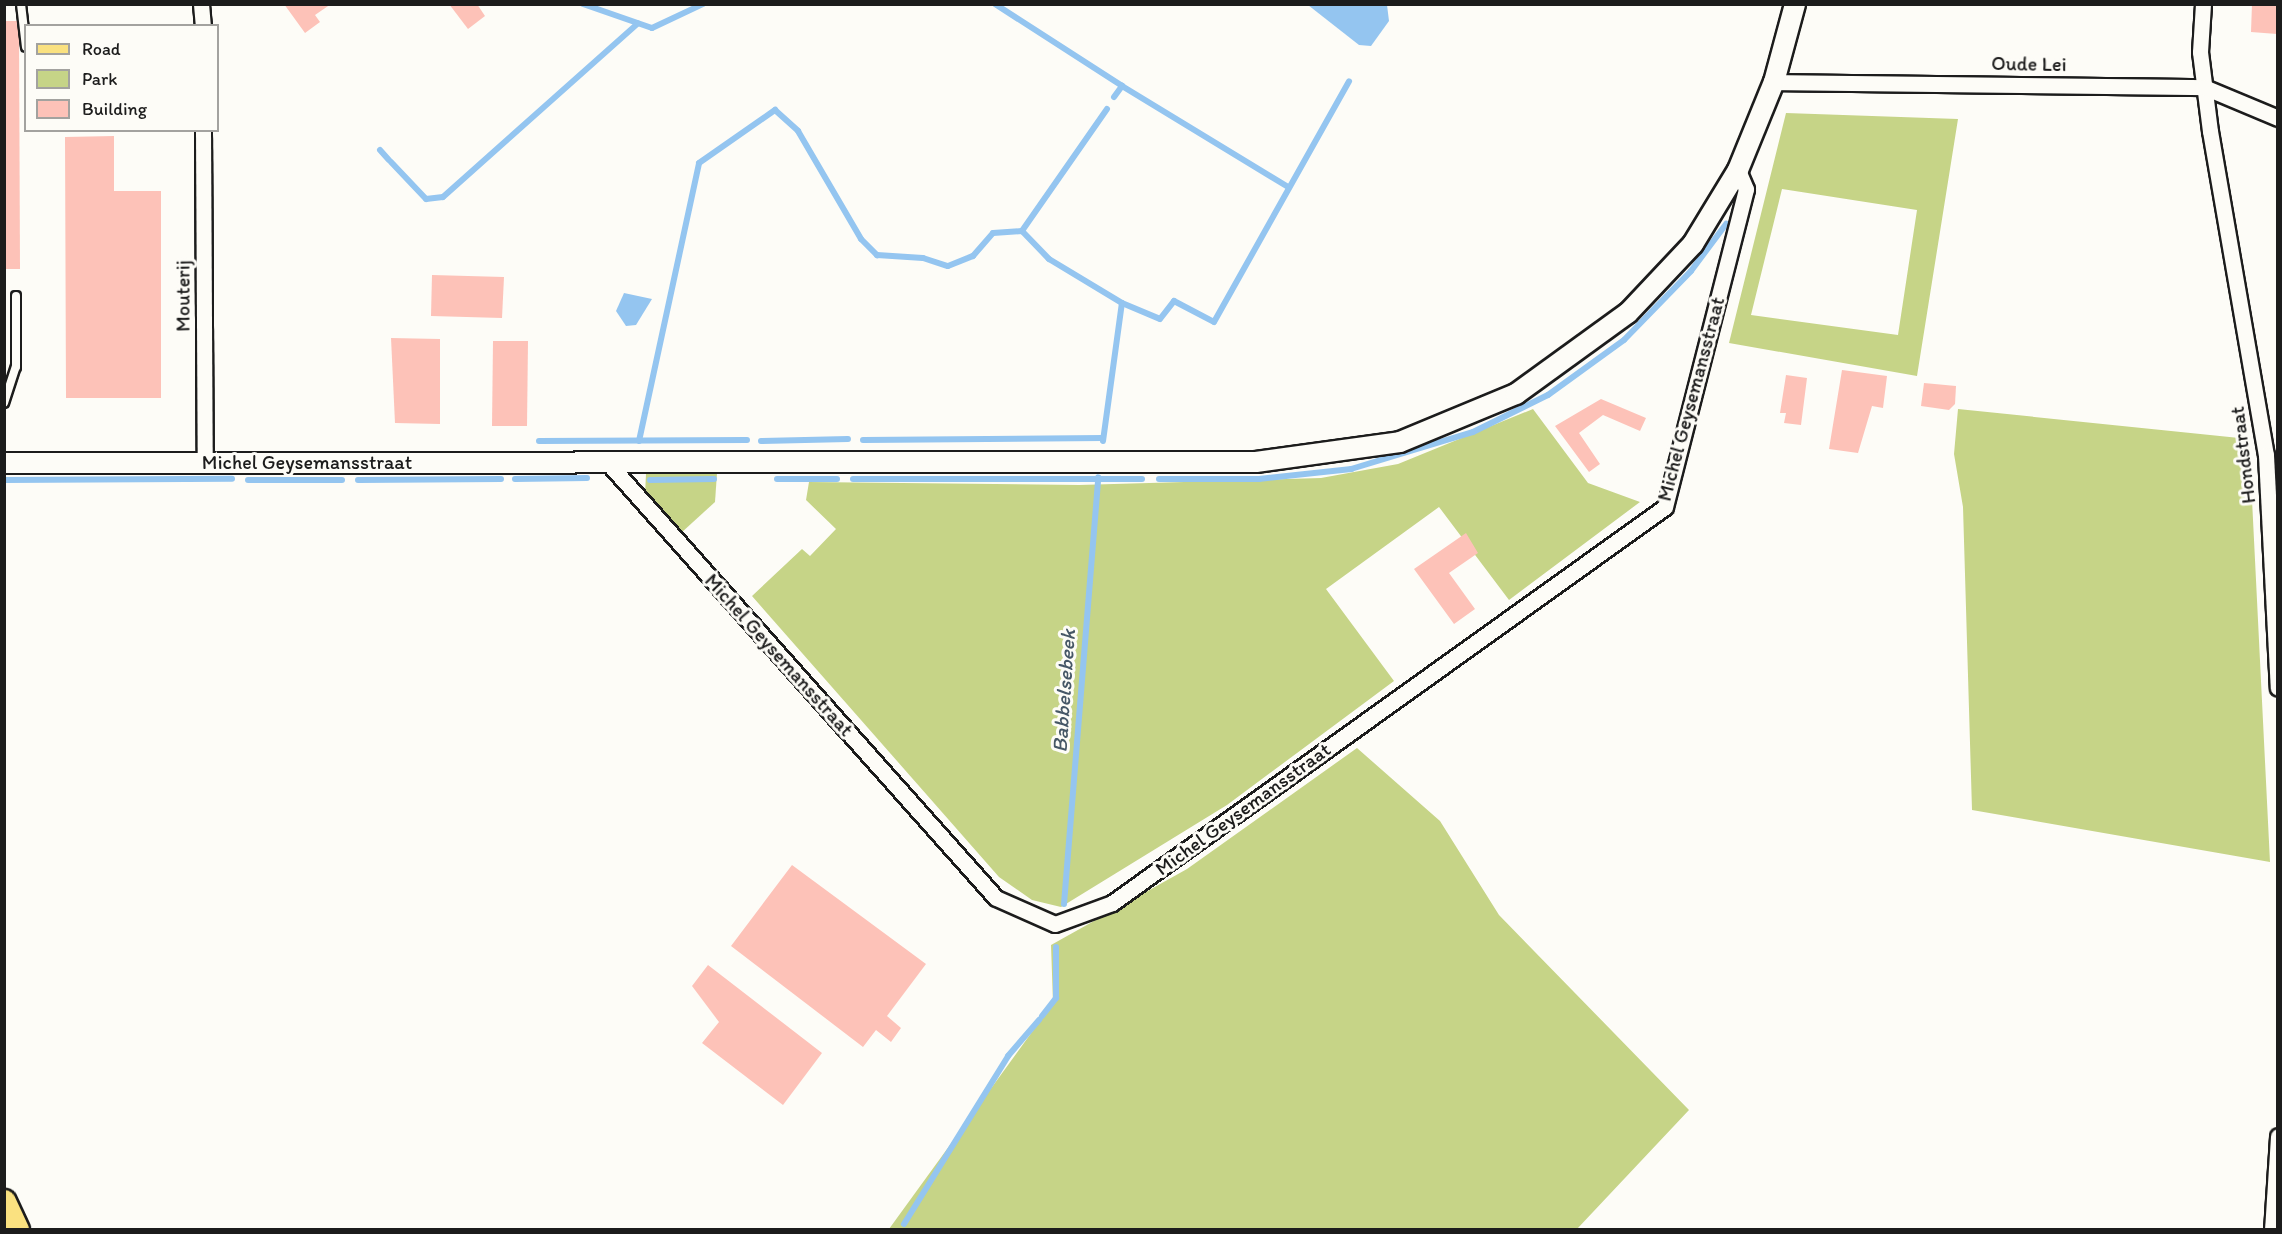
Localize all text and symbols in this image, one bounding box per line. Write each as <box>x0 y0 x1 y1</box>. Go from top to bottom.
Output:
legend <box>24 24 219 132</box>
text: Road <box>82 38 121 60</box>
street label: Oude Lei <box>1991 51 2067 77</box>
text: Park <box>82 68 117 90</box>
text: Building <box>82 98 147 120</box>
street label: Mouterij <box>171 260 195 332</box>
street label: Michel Geysemansstraat <box>1652 294 1730 504</box>
street label: Hondstraat <box>2225 405 2261 505</box>
street label: Michel Geysemansstraat <box>202 450 412 474</box>
street label: Michel Geysemansstraat <box>700 569 858 741</box>
water label: Babbelsebeek <box>1047 629 1081 753</box>
street label: Michel Geysemansstraat <box>1151 737 1335 881</box>

